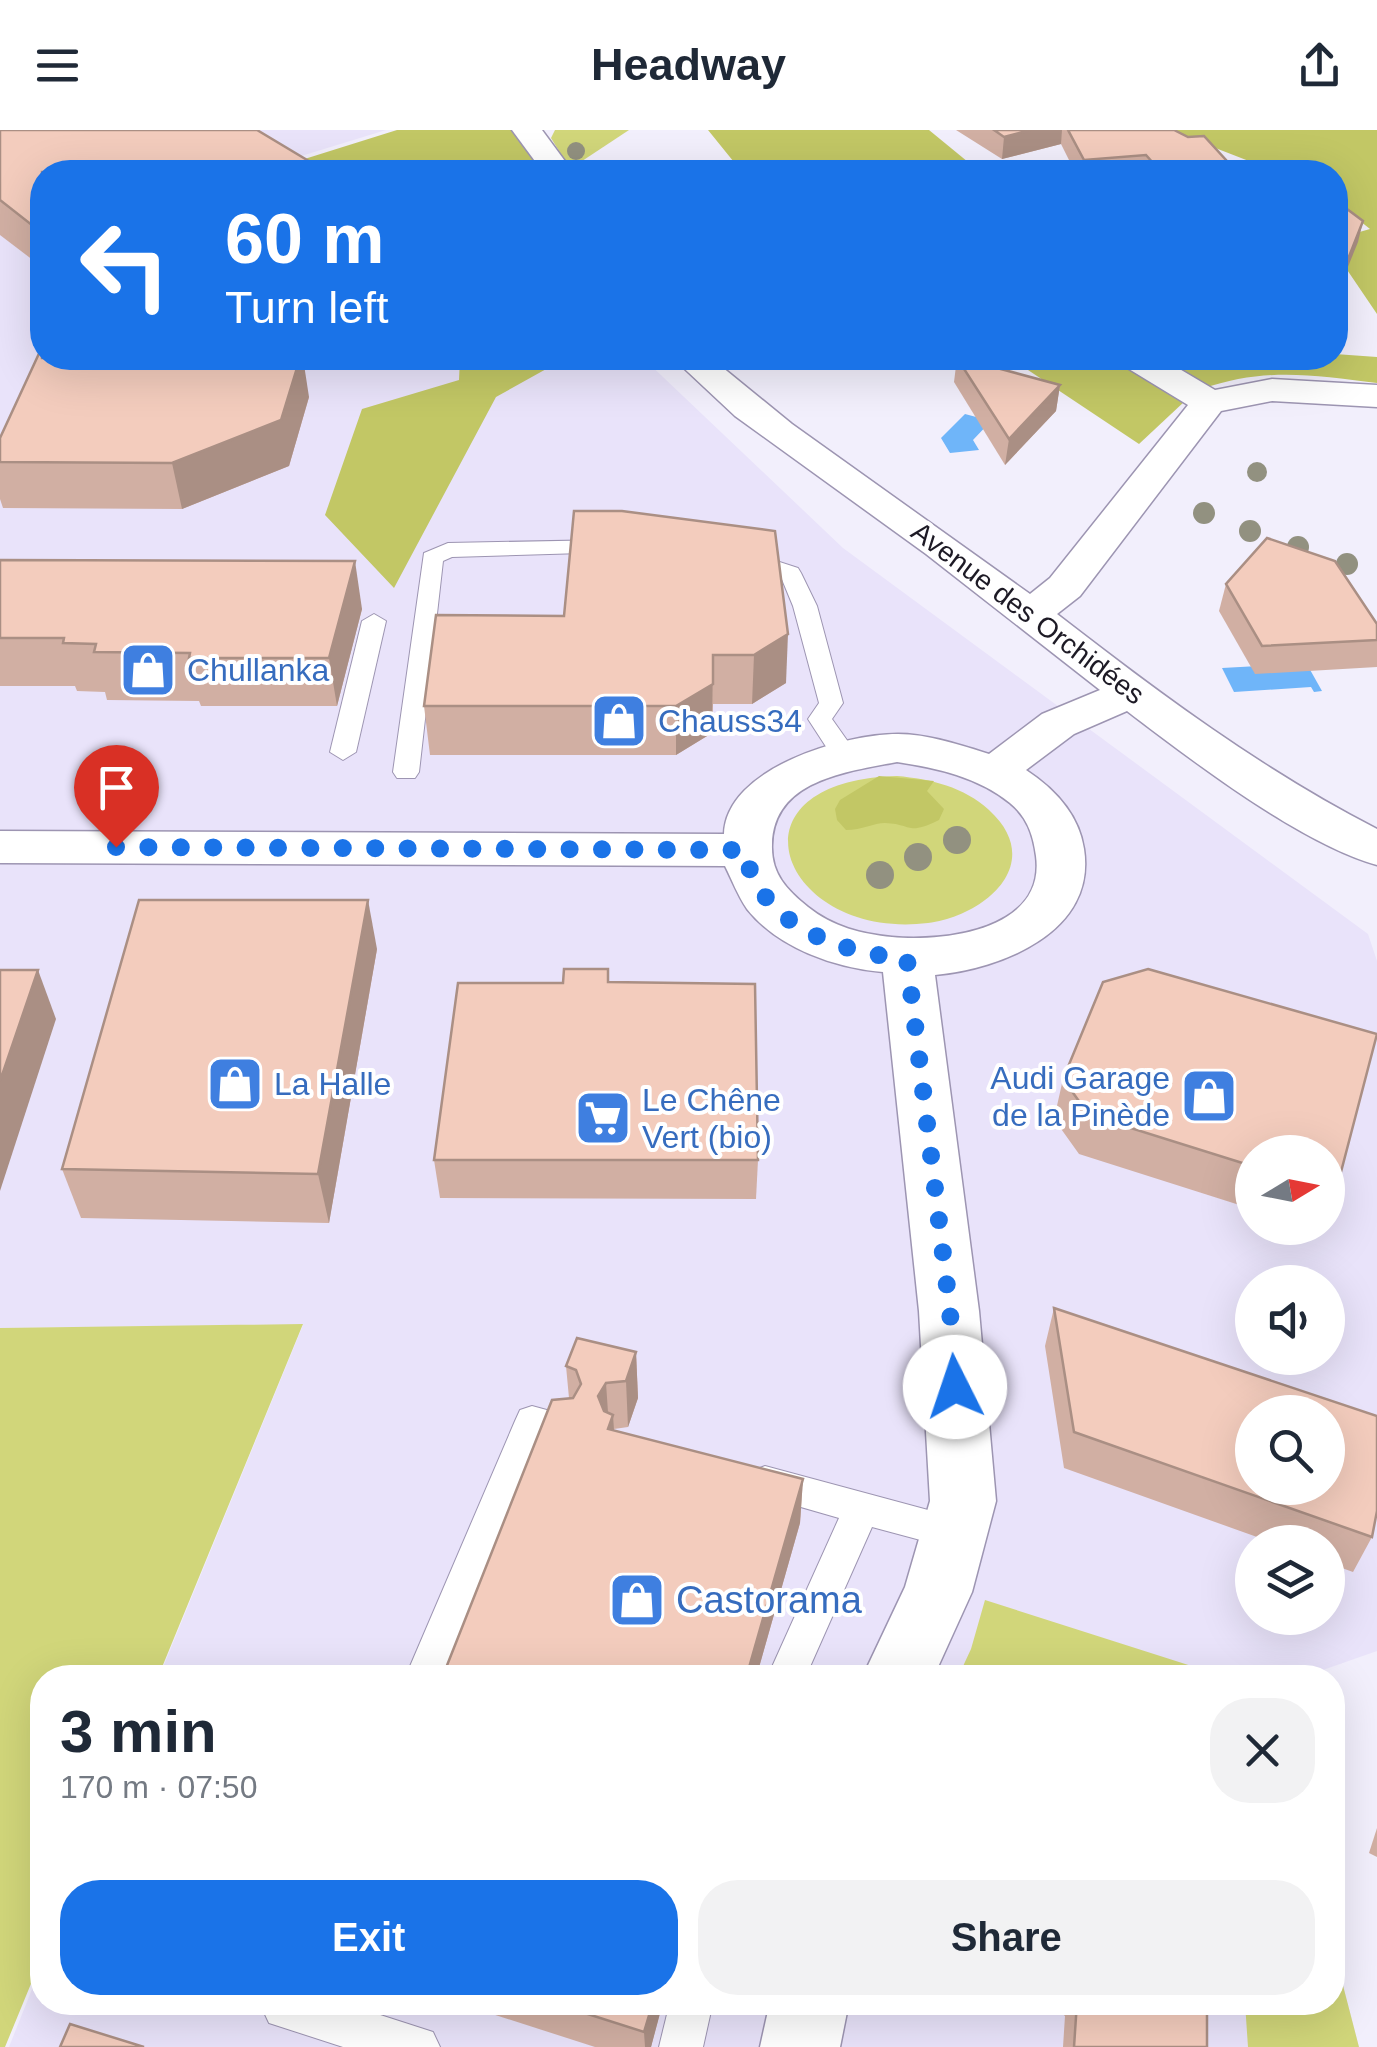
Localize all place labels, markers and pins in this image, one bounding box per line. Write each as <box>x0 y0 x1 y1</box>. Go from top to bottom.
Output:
shop icon: Chullanka <box>118 640 178 700</box>
place label: Chullanka <box>187 652 330 688</box>
shop icon: Chauss34 <box>589 691 649 751</box>
place label: Chauss34 <box>658 703 802 739</box>
pin <box>74 745 159 848</box>
shop icon: La Halle <box>205 1054 265 1114</box>
place label: Audi Garage de la Pinède <box>990 1060 1170 1133</box>
place label: La Halle <box>274 1066 391 1102</box>
shop icon: Audi Garage de la Pinède <box>1179 1066 1239 1126</box>
place label: Le Chêne Vert (bio) <box>642 1082 781 1155</box>
supermarket icon: Le Chêne Vert (bio) <box>573 1088 633 1148</box>
shop icon: Castorama <box>607 1570 667 1630</box>
place label: Castorama <box>676 1579 863 1621</box>

